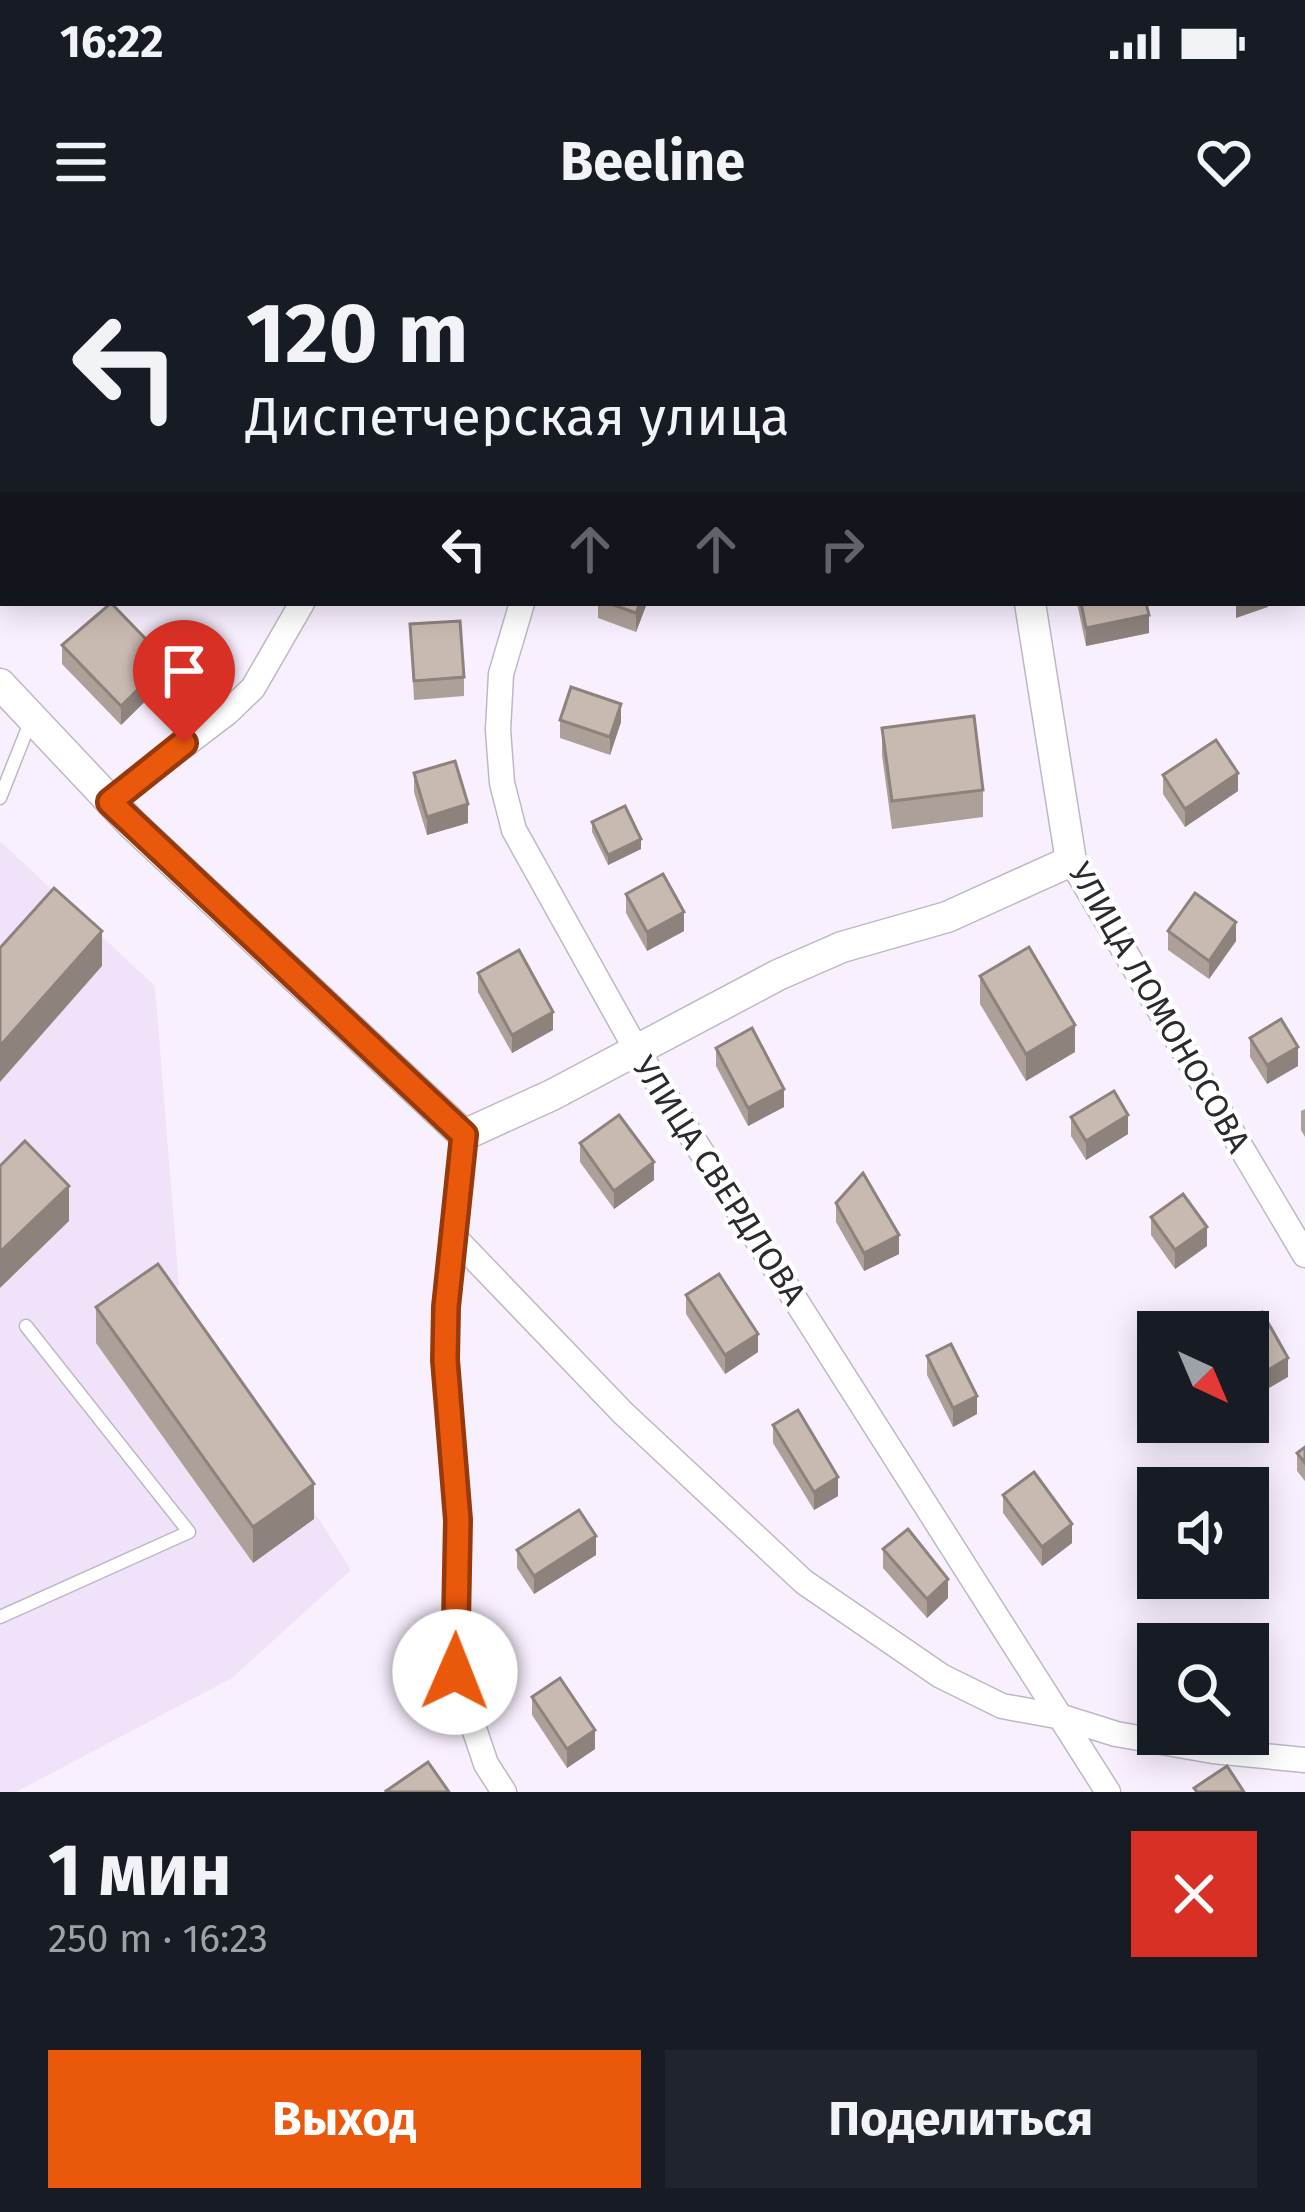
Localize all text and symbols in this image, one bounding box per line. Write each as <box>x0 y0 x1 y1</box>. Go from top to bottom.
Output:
text: 16:22 <box>60 15 164 69</box>
icon: menu <box>48 129 114 195</box>
icon: heart <box>1191 129 1257 195</box>
text: Beeline <box>560 130 745 194</box>
text: 120 m <box>246 283 468 384</box>
icon: left <box>48 288 204 444</box>
text: Диспетчерская улица <box>246 385 790 449</box>
icon: left <box>431 516 497 582</box>
icon: ahead <box>557 516 623 582</box>
icon: ahead <box>683 516 749 582</box>
icon: right <box>809 516 875 582</box>
pin <box>133 620 235 743</box>
icon: arrive <box>151 638 217 704</box>
street label: УЛИЦА ЛОМОНОСОВА <box>1060 855 1259 1160</box>
street label: УЛИЦА СВЕРДЛОВА <box>624 1049 814 1312</box>
north arrow <box>1137 1311 1269 1443</box>
map controls <box>1137 1311 1269 1755</box>
button: sound <box>1137 1467 1269 1599</box>
position arrow <box>392 1609 518 1735</box>
button: search <box>1137 1623 1269 1755</box>
text: 1 мин <box>48 1828 232 1914</box>
button: close <box>1131 1831 1257 1957</box>
text: 250 m · 16:23 <box>48 1916 268 1962</box>
button: Выход <box>48 2050 641 2188</box>
button: Поделиться <box>665 2050 1257 2188</box>

